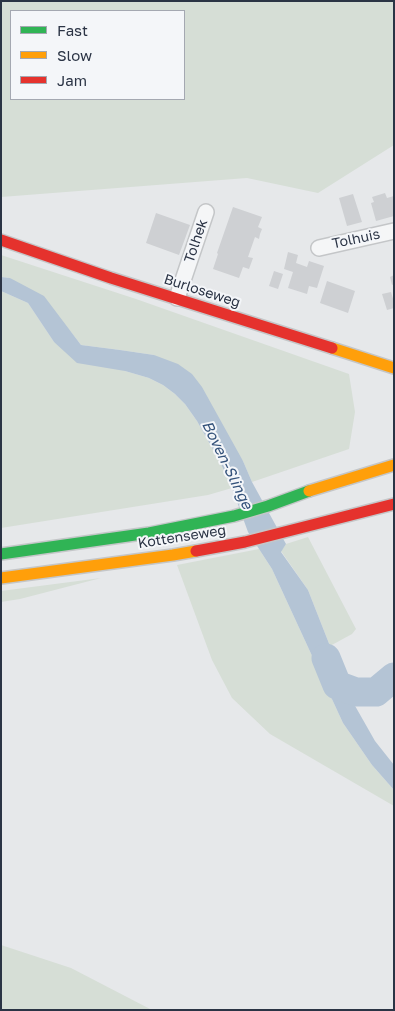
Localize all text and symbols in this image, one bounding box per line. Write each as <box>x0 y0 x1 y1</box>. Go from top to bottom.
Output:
legend <box>10 10 185 100</box>
text: Fast <box>57 21 88 39</box>
text: Slow <box>57 46 92 64</box>
text: Jam <box>57 71 87 89</box>
street label: Tolhek <box>181 217 211 265</box>
street label: Tolhuis <box>331 226 381 252</box>
street label: Burloseweg <box>162 271 242 311</box>
water label: Boven-Slinge <box>198 418 256 512</box>
street label: Kottenseweg <box>137 522 227 552</box>

